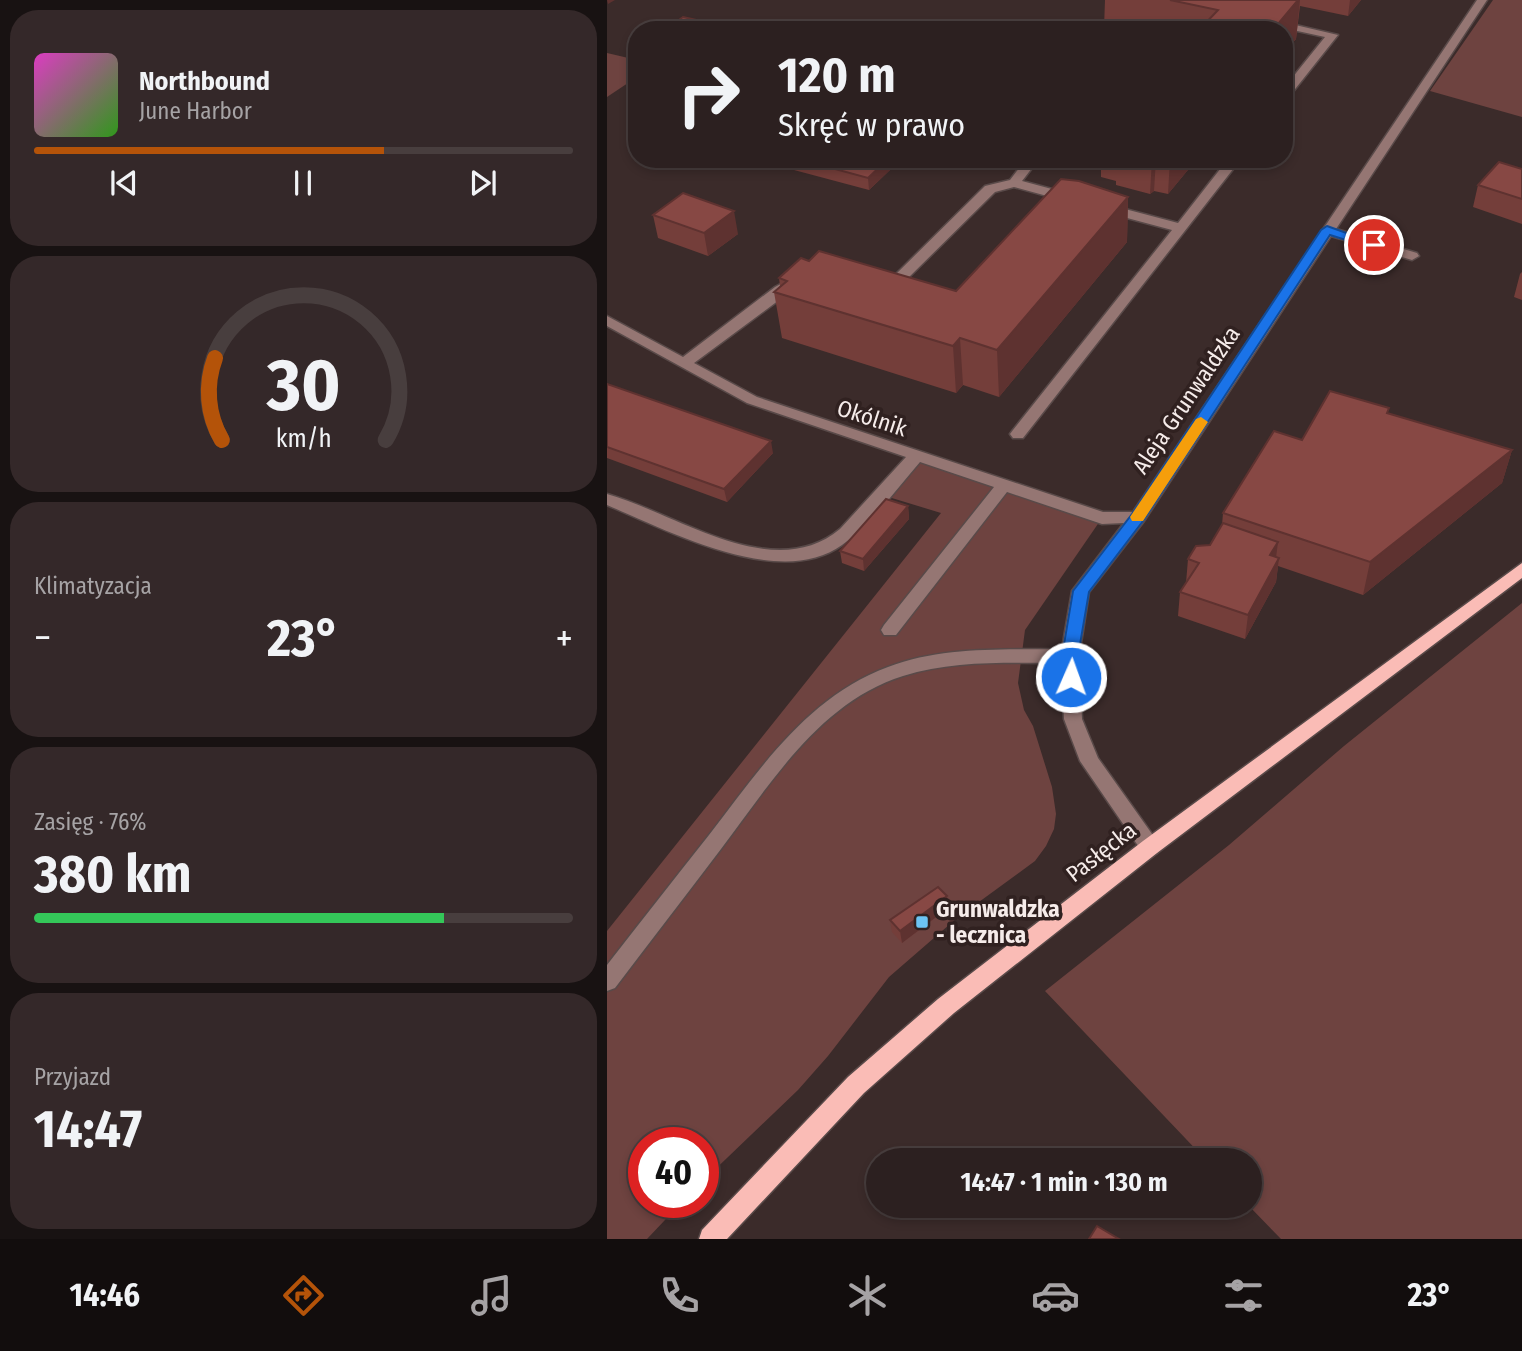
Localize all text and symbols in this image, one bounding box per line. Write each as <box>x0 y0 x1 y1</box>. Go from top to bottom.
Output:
text: 120 m <box>778 46 896 105</box>
icon: right <box>663 49 754 140</box>
text: Northbound <box>139 66 270 97</box>
text: June Harbor <box>139 97 252 125</box>
text: Skręć w prawo <box>778 106 965 144</box>
icon: previous <box>105 164 143 202</box>
icon: pause <box>284 164 322 202</box>
icon: next <box>464 164 502 202</box>
pin <box>1344 215 1404 275</box>
icon: arrive <box>1355 226 1393 264</box>
street label: Aleja Grunwaldzka <box>1126 321 1246 479</box>
text: 30 <box>265 342 341 429</box>
street label: Okólnik <box>834 394 911 442</box>
text: km/h <box>276 423 331 453</box>
text: Klimatyzacja <box>34 572 152 600</box>
text: 23° <box>267 607 340 670</box>
text: − <box>34 615 51 661</box>
text: + <box>556 615 573 661</box>
position arrow <box>1034 640 1108 714</box>
text: Zasięg · 76% <box>34 808 147 836</box>
street label: Pasłęcka <box>1061 816 1141 888</box>
text: 380 km <box>34 843 191 906</box>
place label: Grunwaldzka - lecznica <box>936 895 1060 949</box>
marker: Grunwaldzka - lecznica <box>914 914 930 930</box>
text: Przyjazd <box>34 1063 111 1091</box>
text: 14:47 <box>34 1098 142 1161</box>
speed limit sign: 40 <box>628 1127 719 1218</box>
text: 14:47 · 1 min · 130 m <box>961 1167 1167 1198</box>
icon: directions <box>279 1271 328 1320</box>
icon: music <box>467 1271 516 1320</box>
icon: phone <box>655 1271 704 1320</box>
icon: climate <box>843 1271 892 1320</box>
icon: car <box>1031 1271 1080 1320</box>
icon: filters <box>1219 1271 1268 1320</box>
text: 14:46 <box>70 1276 140 1314</box>
text: 23° <box>1407 1276 1452 1314</box>

